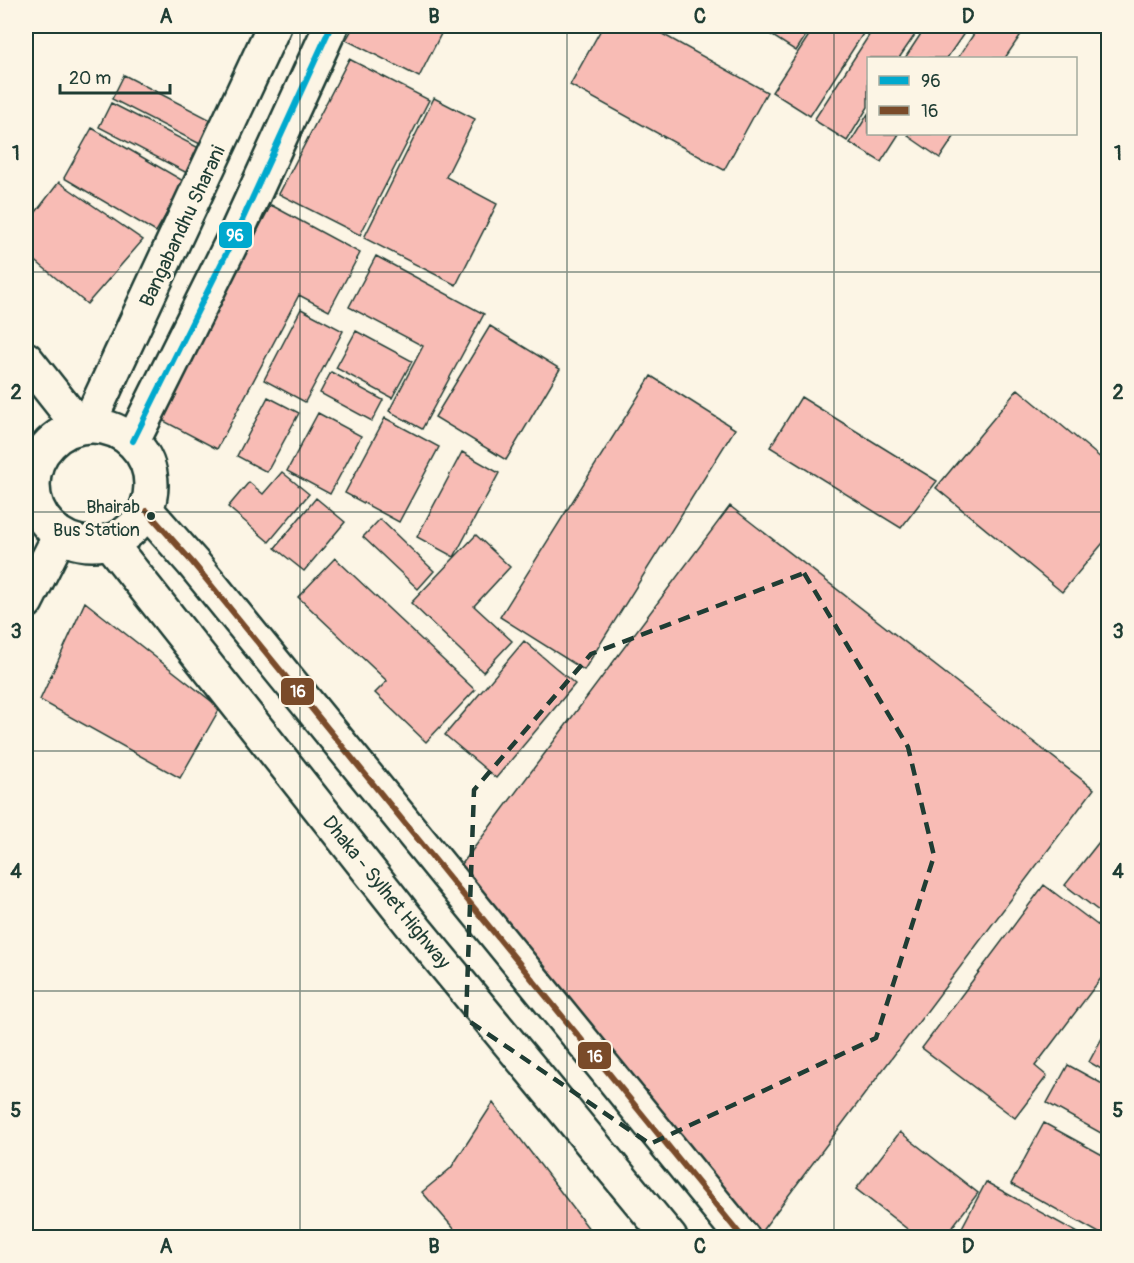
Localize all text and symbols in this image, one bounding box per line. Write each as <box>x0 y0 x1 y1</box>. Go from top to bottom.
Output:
text: A <box>160 4 173 29</box>
text: B <box>428 4 440 29</box>
text: C <box>694 4 706 29</box>
text: D <box>962 4 975 29</box>
scale bar <box>60 57 170 95</box>
legend <box>867 57 1077 135</box>
text: 20 m <box>69 67 111 90</box>
text: 96 <box>921 70 941 93</box>
text: 16 <box>921 100 939 123</box>
text: 1 <box>12 141 20 166</box>
text: 1 <box>1114 141 1122 166</box>
street label: Bangabandhu Sharani <box>134 142 231 311</box>
line badge: 96 <box>218 221 253 249</box>
text: 96 <box>226 226 244 246</box>
text: 2 <box>10 380 22 405</box>
text: 2 <box>1112 380 1124 405</box>
place label: Bhairab Bus Station <box>53 496 140 542</box>
marker: Bhairab Bus Station <box>145 510 157 522</box>
text: 3 <box>10 619 22 644</box>
text: 3 <box>1112 619 1124 644</box>
line badge: 16 <box>280 677 315 706</box>
text: 16 <box>290 682 306 702</box>
street label: Dhaka - Sylhet Highway <box>317 811 456 974</box>
text: 4 <box>10 859 22 884</box>
text: 4 <box>1112 859 1124 884</box>
line badge: 16 <box>577 1041 612 1070</box>
text: 16 <box>587 1047 603 1067</box>
text: 5 <box>11 1098 22 1123</box>
text: 5 <box>1113 1098 1124 1123</box>
text: A <box>160 1234 173 1259</box>
text: B <box>428 1234 440 1259</box>
text: C <box>694 1234 706 1259</box>
text: D <box>962 1234 975 1259</box>

